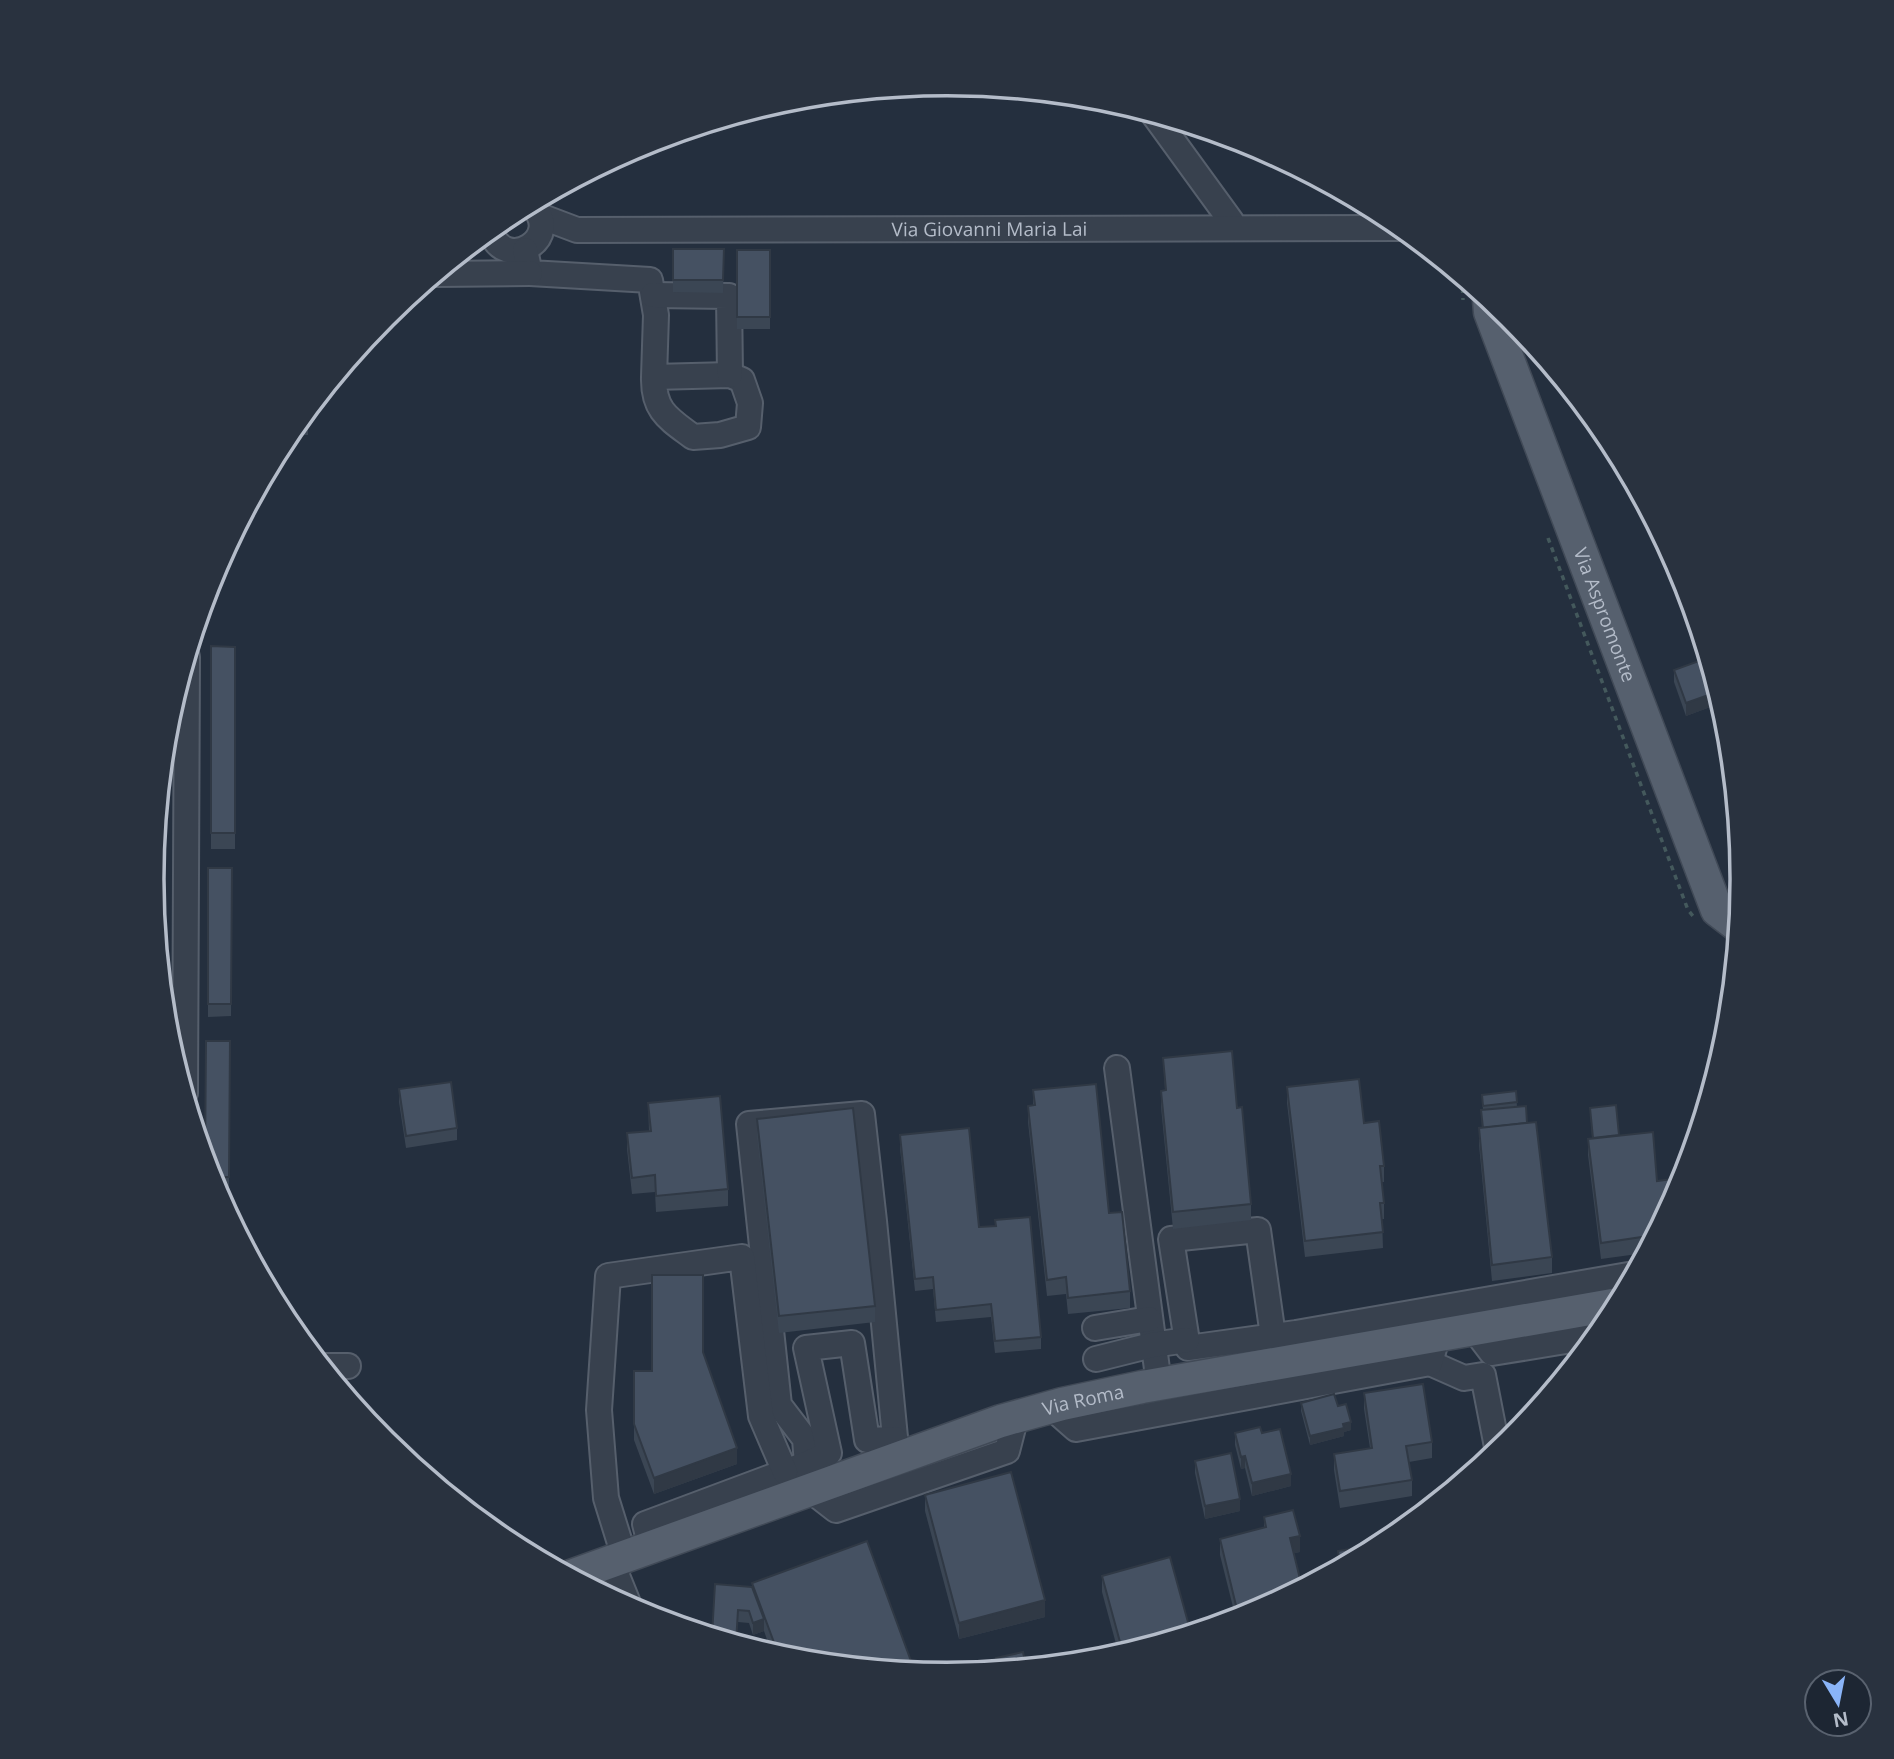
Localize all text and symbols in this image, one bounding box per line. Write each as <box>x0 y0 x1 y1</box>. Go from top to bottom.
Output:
street label: Via Giovanni Maria Lai <box>892 216 1087 242</box>
street label: Via Aspromonte <box>1568 544 1642 686</box>
street label: Via Roma <box>1039 1378 1126 1422</box>
north arrow <box>1803 1668 1873 1738</box>
text: N <box>1831 1706 1851 1734</box>

